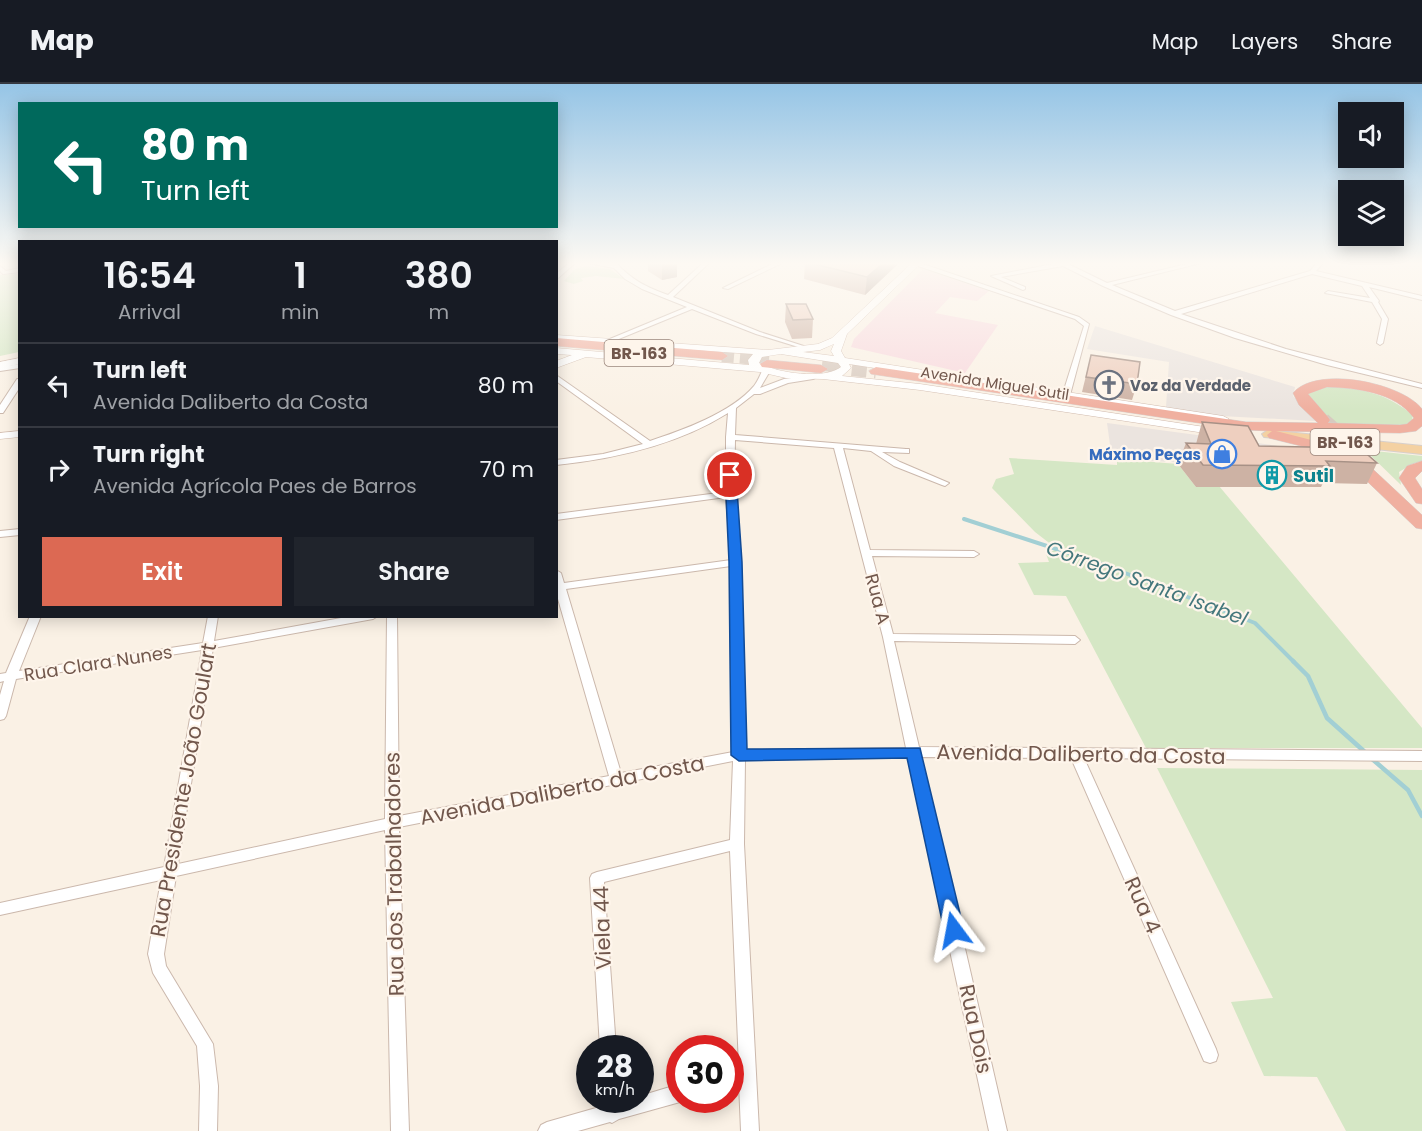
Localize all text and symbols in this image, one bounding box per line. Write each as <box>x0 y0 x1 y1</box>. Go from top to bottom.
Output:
text: Map <box>30 21 94 60</box>
text: Map <box>1152 27 1198 56</box>
text: Layers <box>1231 27 1298 56</box>
text: Share <box>1331 27 1392 56</box>
map controls <box>1338 102 1404 246</box>
button: sound <box>1338 102 1404 168</box>
text: 80 m <box>141 116 249 175</box>
icon: left <box>42 126 120 204</box>
text: Turn left <box>141 172 250 209</box>
button: layers <box>1338 180 1404 246</box>
text: 16:54 <box>103 250 196 301</box>
text: 1 <box>294 250 307 301</box>
text: 380 <box>405 250 473 301</box>
text: Arrival <box>118 298 181 326</box>
text: min <box>281 298 319 326</box>
text: m <box>428 298 449 326</box>
road number: BR-163 <box>604 340 674 366</box>
text: Turn left <box>93 355 187 386</box>
street label: Avenida Miguel Sutil <box>919 361 1071 405</box>
icon: left <box>42 369 75 402</box>
church icon: Voz da Verdade <box>1093 369 1125 401</box>
text: 80 m <box>478 370 534 401</box>
place label: Voz da Verdade <box>1130 375 1251 396</box>
text: Avenida Daliberto da Costa <box>93 388 368 416</box>
road number: BR-163 <box>1310 429 1380 455</box>
shop icon: Máximo Peças <box>1206 438 1238 470</box>
text: Turn right <box>93 439 204 470</box>
place label: Máximo Peças <box>1089 444 1201 465</box>
pin <box>704 449 755 500</box>
icon: right <box>42 453 75 486</box>
text: 70 m <box>480 454 534 485</box>
icon: arrive <box>713 458 746 491</box>
building icon: Sutil <box>1256 459 1288 491</box>
place label: Sutil <box>1293 463 1334 488</box>
text: Avenida Agrícola Paes de Barros <box>93 472 417 500</box>
water label: Córrego Santa Isabel <box>1042 534 1252 632</box>
button: Exit <box>42 537 282 606</box>
button: Share <box>294 537 534 606</box>
street label: Rua A <box>859 571 897 627</box>
street label: Rua Clara Nunes <box>22 639 174 687</box>
street label: Rua Presidente João Goulart <box>143 641 223 939</box>
street label: Avenida Daliberto da Costa <box>936 737 1226 771</box>
street label: Avenida Daliberto da Costa <box>417 748 707 832</box>
street label: Rua dos Trabalhadores <box>377 752 411 996</box>
street label: Rua 4 <box>1118 872 1168 938</box>
street label: Viela 44 <box>586 886 618 970</box>
position arrow <box>922 898 986 962</box>
street label: Rua Dois <box>952 982 1000 1076</box>
speed limit sign: 30 <box>666 1035 744 1113</box>
text: 28 <box>597 1045 633 1088</box>
text: km/h <box>595 1079 635 1100</box>

